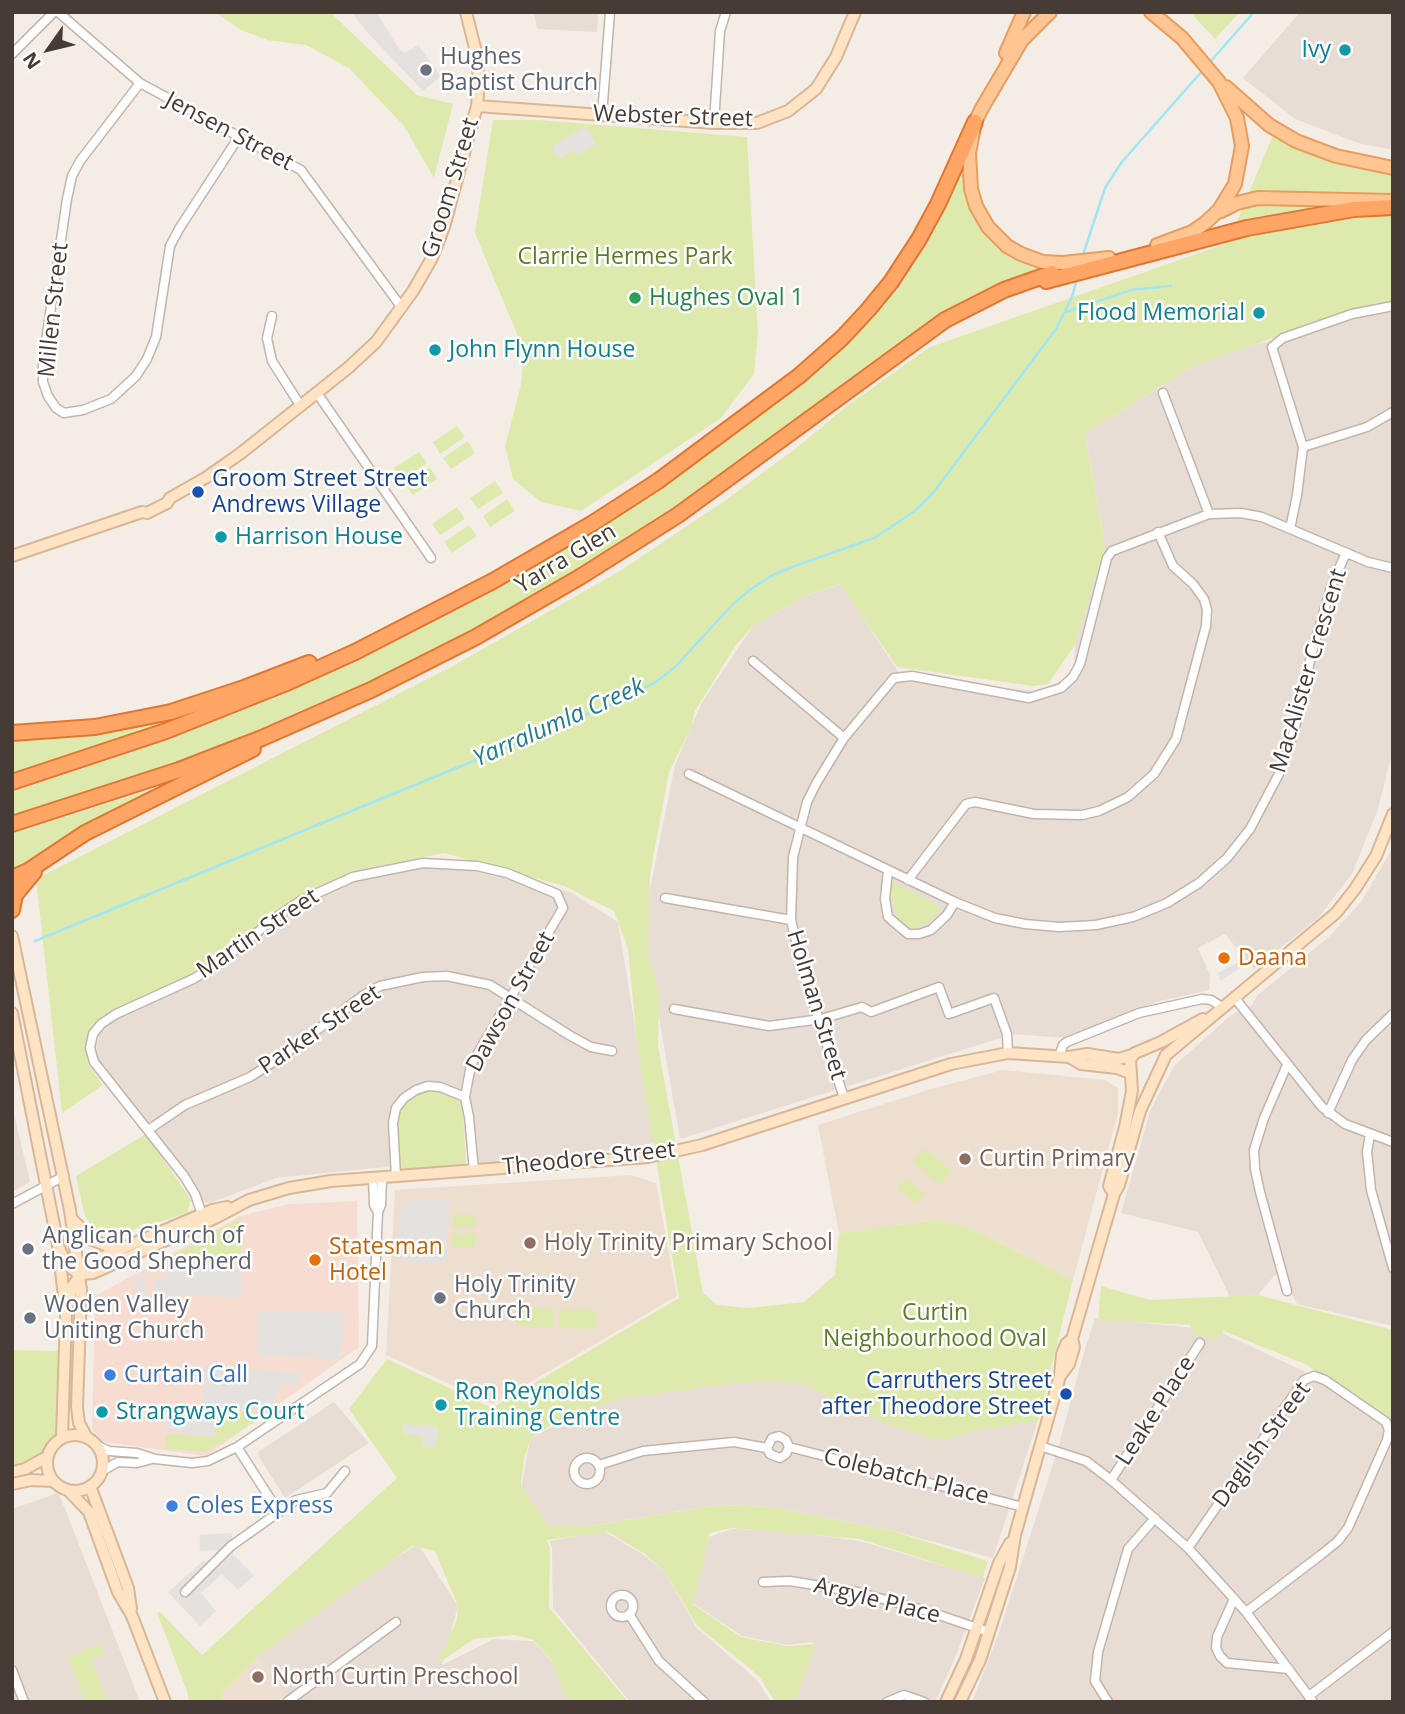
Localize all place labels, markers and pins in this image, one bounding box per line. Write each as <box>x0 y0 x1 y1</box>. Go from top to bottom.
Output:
place label: Ivy <box>1302 36 1331 64</box>
marker: Ivy <box>1337 42 1353 58</box>
place label: Hughes Baptist Church <box>440 43 598 97</box>
marker: Hughes Baptist Church <box>418 62 434 78</box>
place label: Hughes Oval 1 <box>649 284 804 312</box>
marker: Hughes Oval 1 <box>627 290 643 306</box>
place label: Flood Memorial <box>1077 299 1245 327</box>
marker: Flood Memorial <box>1251 305 1267 321</box>
place label: John Flynn House <box>449 336 635 364</box>
marker: John Flynn House <box>427 342 443 358</box>
place label: Groom Street Street Andrews Village <box>212 465 428 519</box>
marker: Groom Street Street Andrews Village <box>190 484 206 500</box>
place label: Harrison House <box>235 523 403 551</box>
marker: Harrison House <box>213 529 229 545</box>
place label: Daana <box>1238 944 1307 972</box>
marker: Daana <box>1216 950 1232 966</box>
place label: Curtin Primary <box>979 1145 1135 1173</box>
marker: Curtin Primary <box>957 1151 973 1167</box>
place label: Anglican Church of the Good Shepherd <box>42 1222 252 1276</box>
place label: Holy Trinity Primary School <box>544 1229 833 1257</box>
place label: Statesman Hotel <box>329 1233 443 1287</box>
marker: Holy Trinity Primary School <box>522 1235 538 1251</box>
marker: Anglican Church of the Good Shepherd <box>20 1241 36 1257</box>
marker: Statesman Hotel <box>307 1252 323 1268</box>
place label: Holy Trinity Church <box>454 1271 576 1325</box>
marker: Holy Trinity Church <box>432 1290 448 1306</box>
place label: Woden Valley Uniting Church <box>44 1291 204 1345</box>
marker: Woden Valley Uniting Church <box>22 1310 38 1326</box>
place label: Curtain Call <box>124 1361 248 1389</box>
marker: Curtain Call <box>102 1367 118 1383</box>
place label: Carruthers Street after Theodore Street <box>821 1367 1052 1421</box>
place label: Ron Reynolds Training Centre <box>455 1378 620 1432</box>
marker: Carruthers Street after Theodore Street <box>1058 1386 1074 1402</box>
marker: Ron Reynolds Training Centre <box>433 1397 449 1413</box>
place label: Strangways Court <box>116 1398 305 1426</box>
marker: Strangways Court <box>94 1404 110 1420</box>
place label: Coles Express <box>186 1492 333 1520</box>
marker: Coles Express <box>164 1498 180 1514</box>
place label: North Curtin Preschool <box>272 1663 519 1691</box>
marker: North Curtin Preschool <box>250 1669 266 1685</box>

